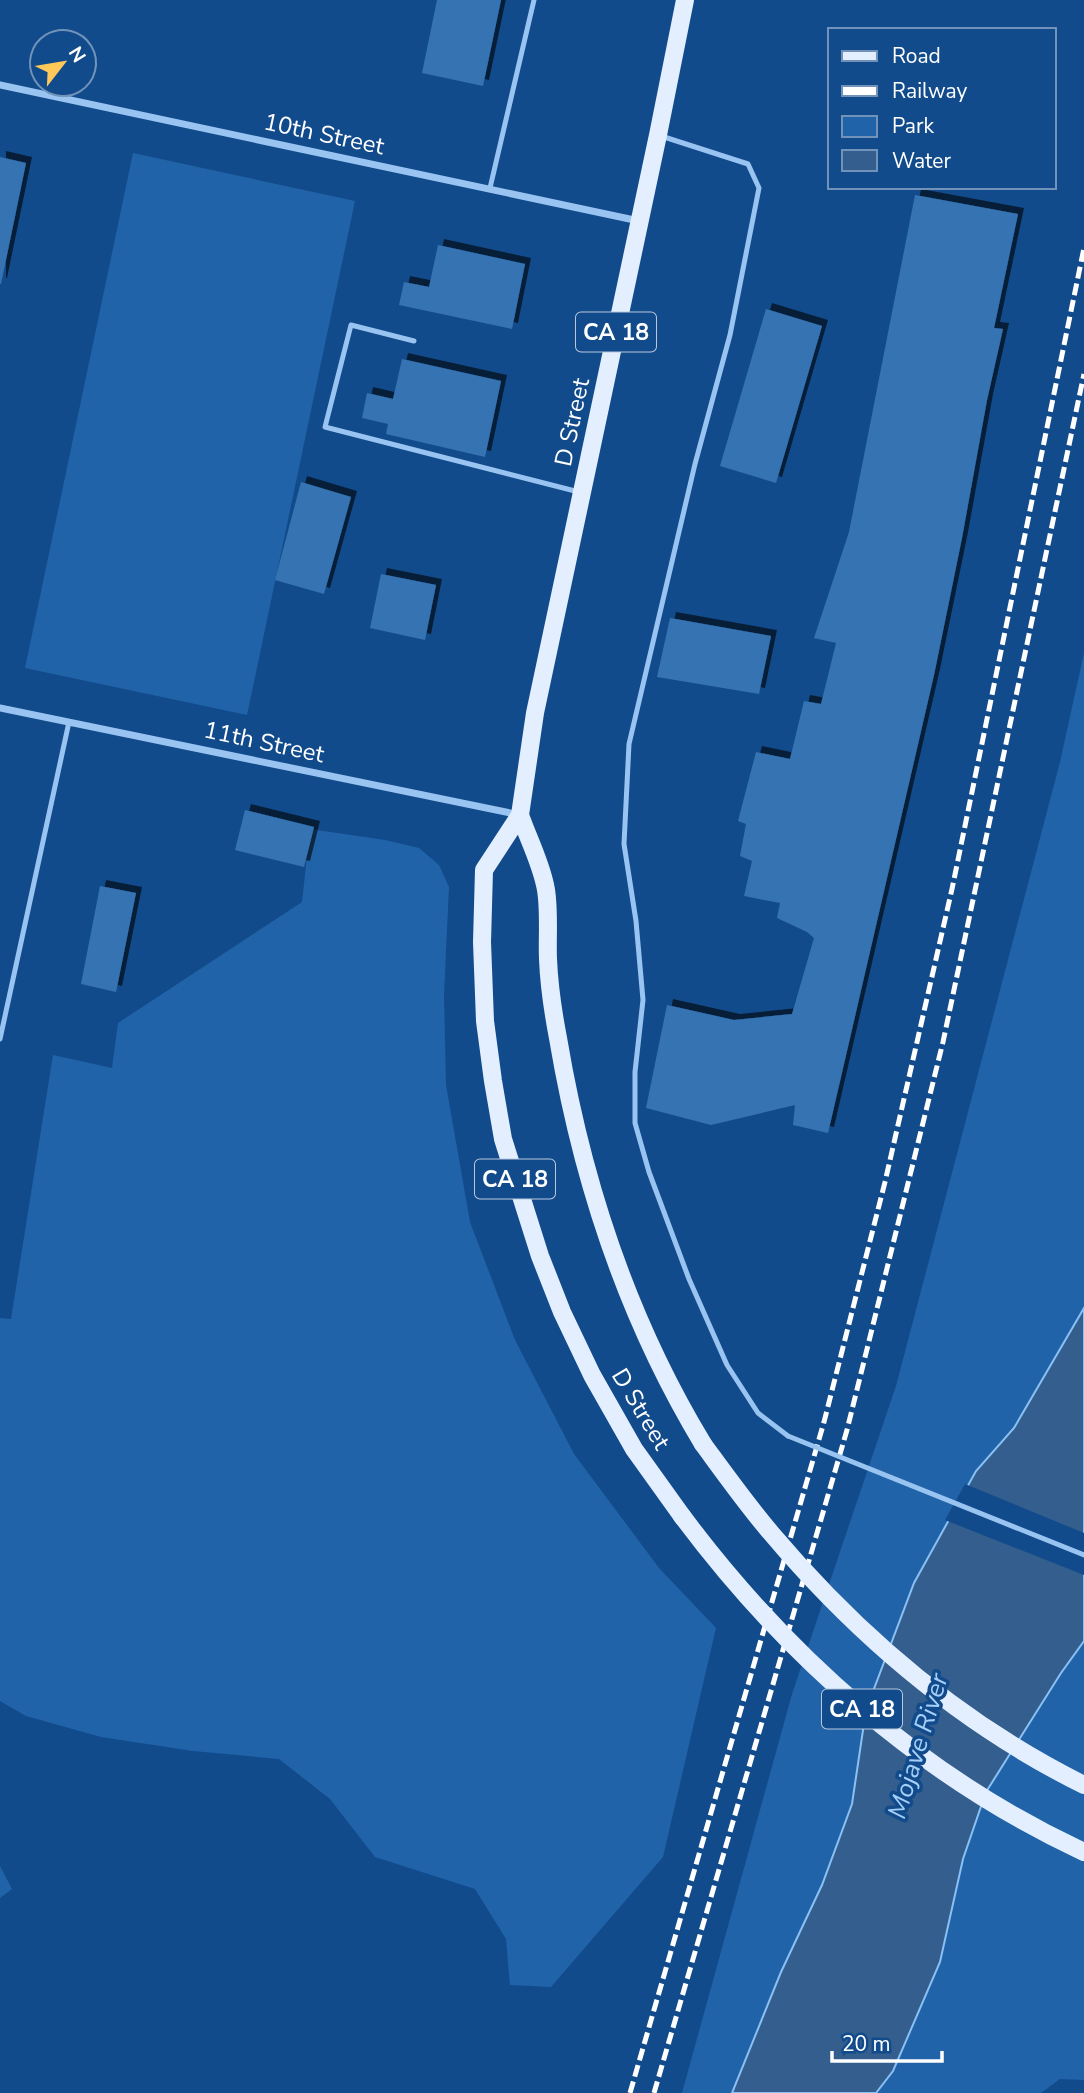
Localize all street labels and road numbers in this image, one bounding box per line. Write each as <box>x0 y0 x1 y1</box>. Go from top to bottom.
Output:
street label: 10th Street <box>261 106 388 163</box>
road number: CA 18 <box>576 312 656 352</box>
street label: D Street <box>547 374 597 469</box>
street label: 11th Street <box>201 714 328 771</box>
road number: CA 18 <box>475 1160 555 1198</box>
street label: D Street <box>604 1362 678 1456</box>
road number: CA 18 <box>822 1690 902 1728</box>

